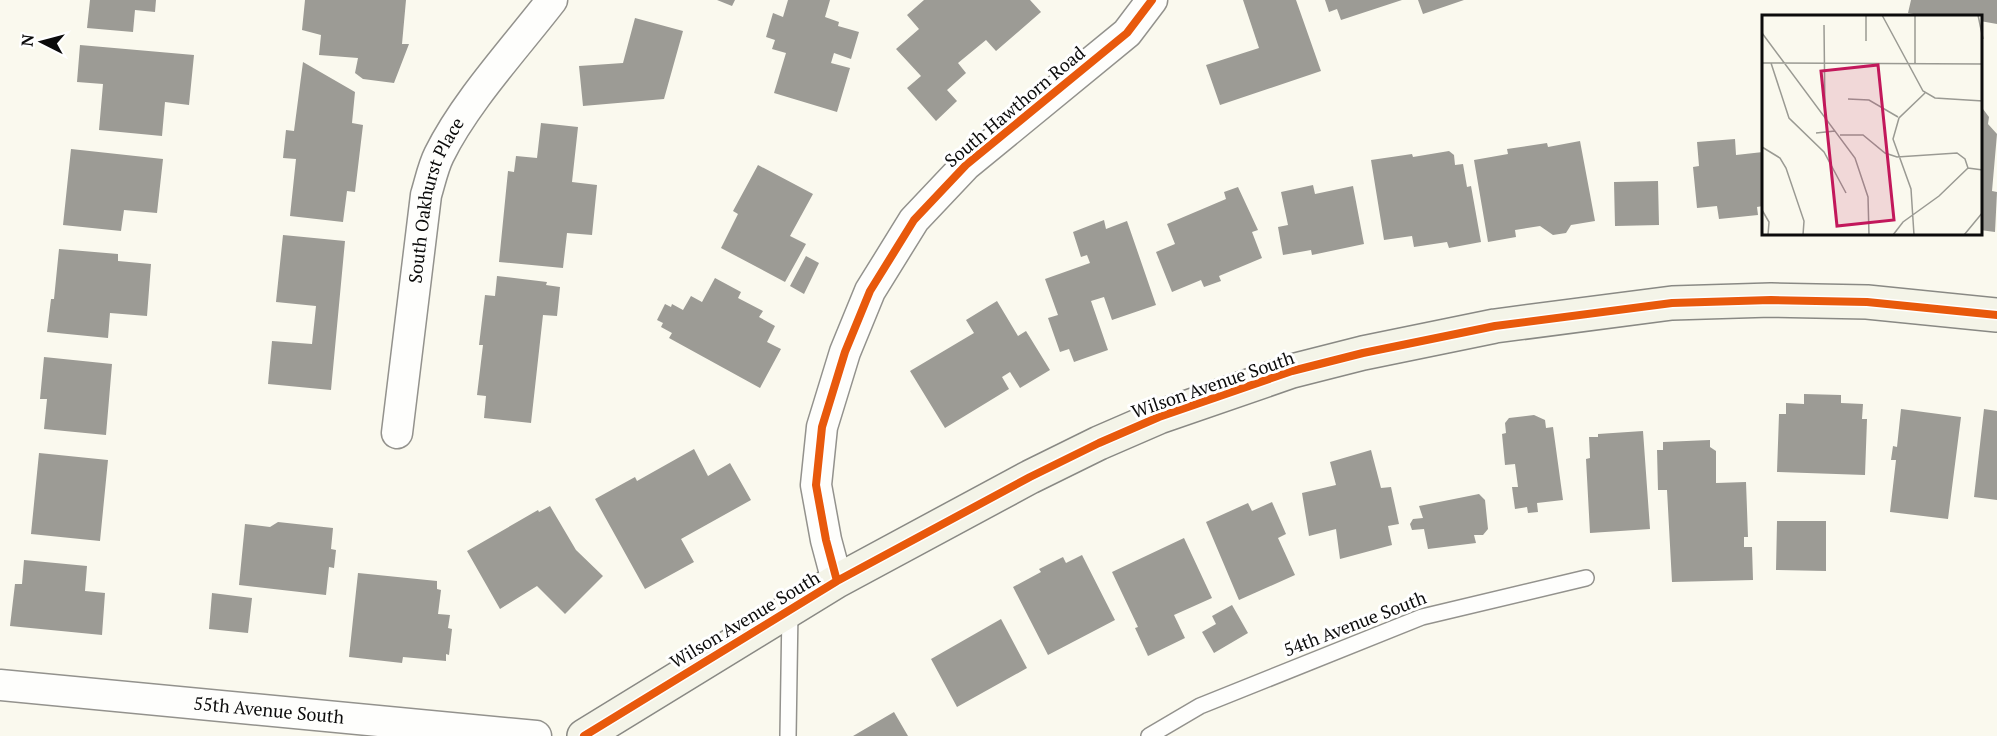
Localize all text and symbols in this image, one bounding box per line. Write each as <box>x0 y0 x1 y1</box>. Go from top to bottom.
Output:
north arrow <box>12 12 72 72</box>
inset map <box>1762 15 1982 236</box>
text: N <box>16 33 39 48</box>
street label: South Hawthorn Road <box>939 40 1090 172</box>
street label: South Oakhurst Place <box>402 112 469 285</box>
street label: Wilson Avenue South <box>1128 345 1298 423</box>
street label: Wilson Avenue South <box>665 565 824 673</box>
street label: 54th Avenue South <box>1280 585 1430 661</box>
street label: 55th Avenue South <box>193 690 346 729</box>

